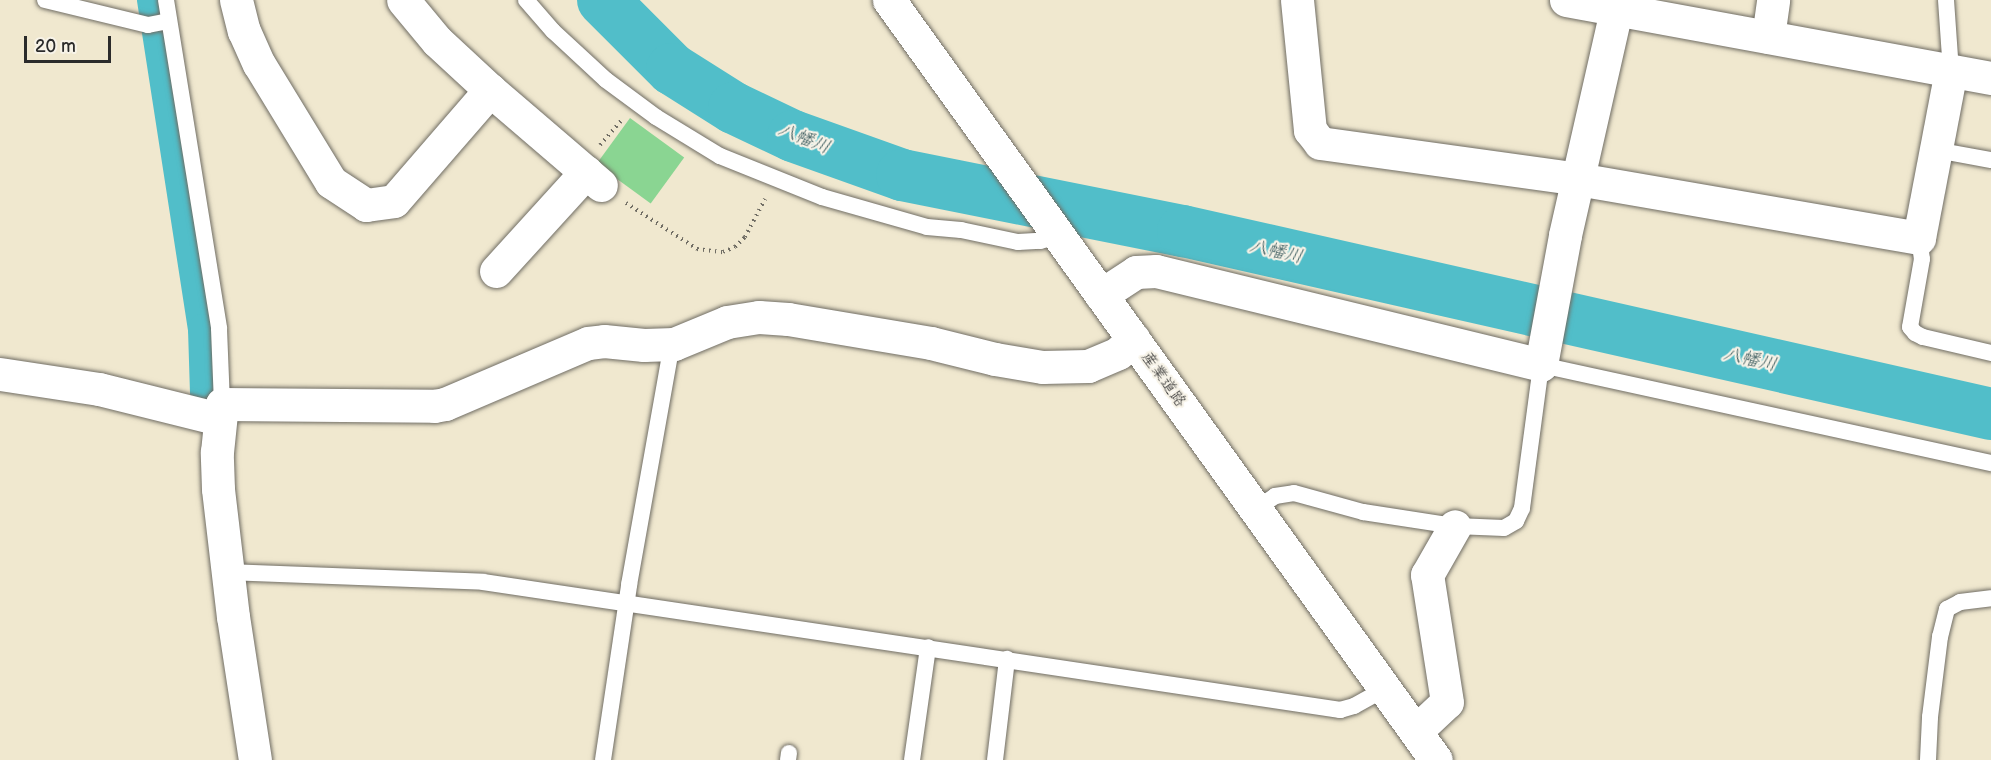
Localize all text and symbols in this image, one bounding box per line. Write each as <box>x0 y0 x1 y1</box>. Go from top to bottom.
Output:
scale bar <box>27 24 114 62</box>
text: 20 m <box>35 36 76 57</box>
water label: 八幡川 <box>775 119 833 159</box>
water label: 八幡川 <box>1247 235 1305 269</box>
water label: 八幡川 <box>1721 343 1779 377</box>
street label: 産業道路 <box>1136 348 1190 412</box>

